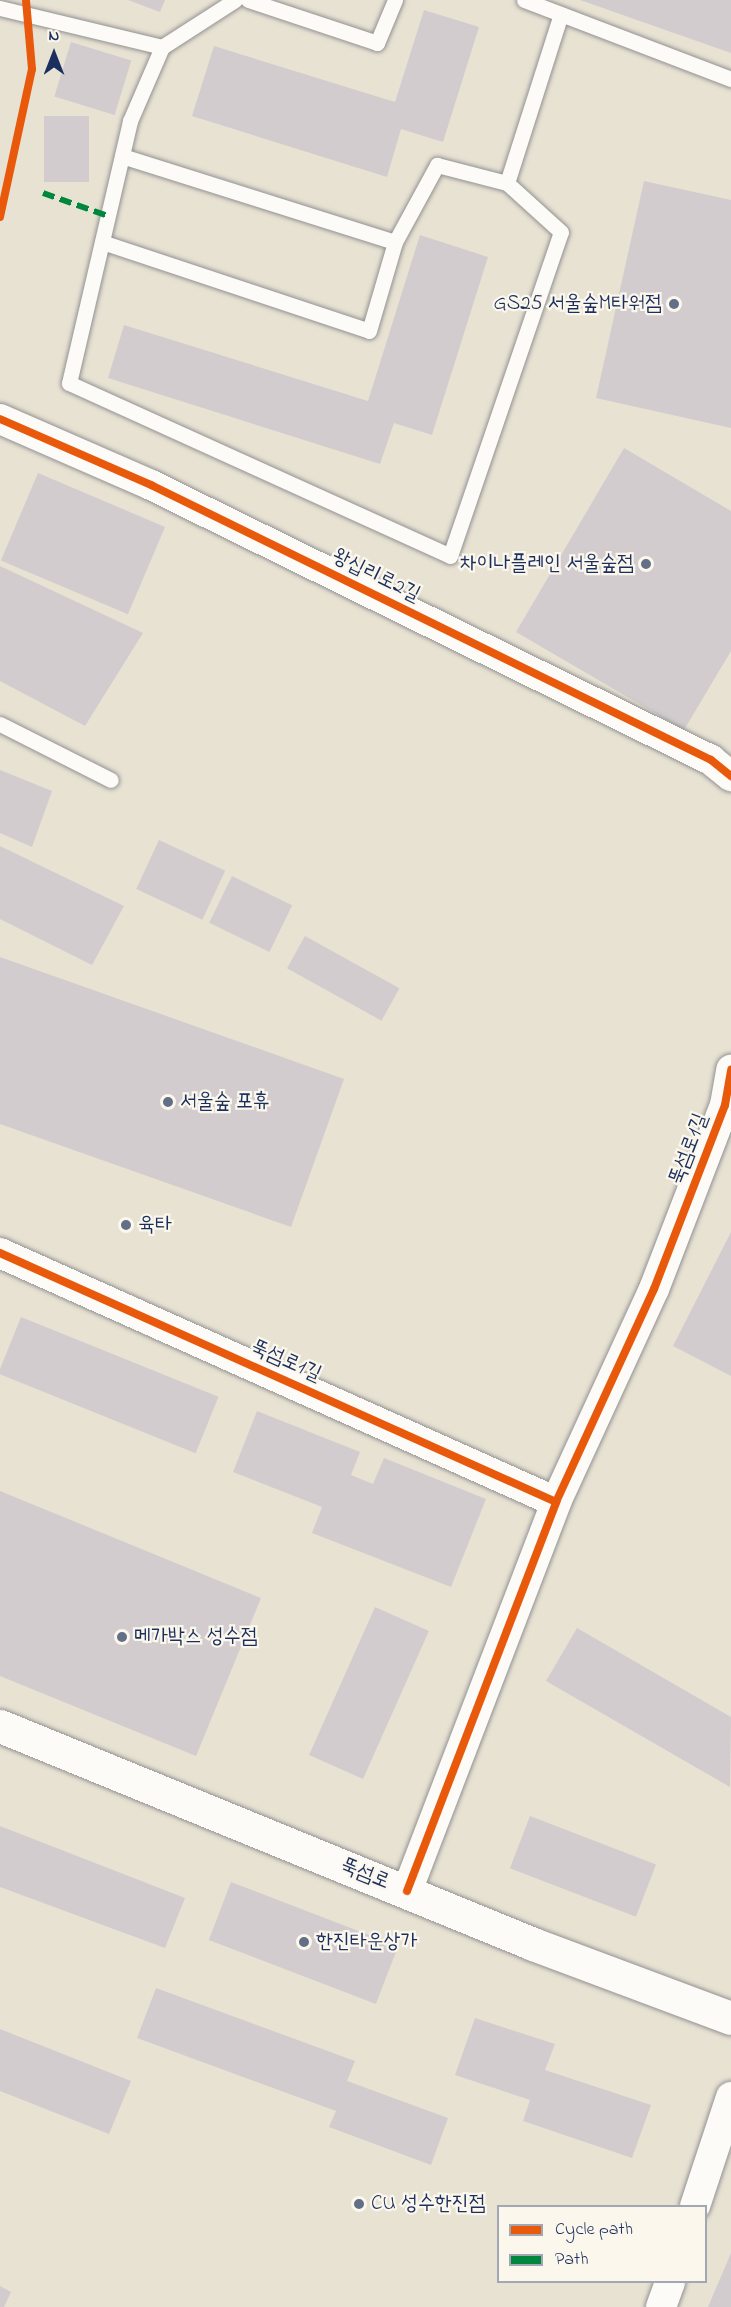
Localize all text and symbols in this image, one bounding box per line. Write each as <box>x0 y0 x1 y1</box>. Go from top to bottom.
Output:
north arrow <box>24 24 84 84</box>
text: N <box>49 24 59 48</box>
place label: GS25 서울숲M타워점 <box>494 291 662 317</box>
marker: GS25 서울숲M타워점 <box>667 297 681 311</box>
street label: 왕십리로2길 <box>328 544 424 608</box>
place label: 차이나플레인 서울숲점 <box>460 551 634 577</box>
marker: 차이나플레인 서울숲점 <box>639 557 653 571</box>
place label: 서울숲 포휴 <box>180 1089 270 1115</box>
marker: 서울숲 포휴 <box>161 1095 175 1109</box>
street label: 뚝섬로1길 <box>664 1110 714 1188</box>
place label: 육타 <box>138 1212 172 1238</box>
marker: 육타 <box>119 1218 133 1232</box>
street label: 뚝섬로1길 <box>247 1334 325 1388</box>
place label: 메가박스 성수점 <box>134 1624 258 1650</box>
marker: 메가박스 성수점 <box>115 1630 129 1644</box>
street label: 뚝섬로 <box>337 1853 393 1895</box>
place label: 한진타운상가 <box>316 1929 417 1955</box>
marker: 한진타운상가 <box>297 1935 311 1949</box>
place label: CU 성수한진점 <box>371 2191 486 2217</box>
marker: CU 성수한진점 <box>352 2197 366 2211</box>
legend <box>497 2205 707 2283</box>
text: Cycle path <box>555 2217 633 2243</box>
text: Path <box>555 2247 589 2273</box>

